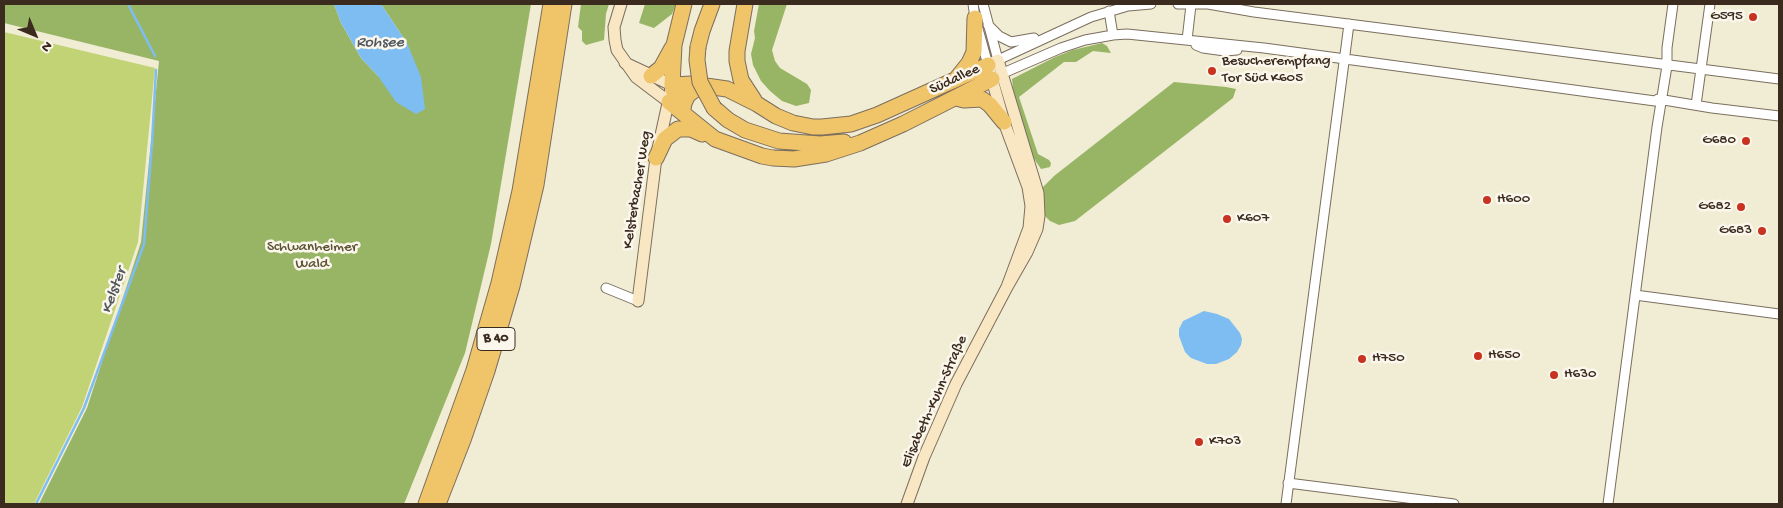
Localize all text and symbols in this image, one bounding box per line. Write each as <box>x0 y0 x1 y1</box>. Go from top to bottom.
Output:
place label: G595 <box>1710 8 1743 26</box>
north arrow <box>10 10 60 60</box>
marker: G595 <box>1747 11 1759 23</box>
water label: Rohsee <box>356 34 404 54</box>
text: N <box>37 37 55 55</box>
place label: Besucherempfang Tor Süd K605 <box>1222 53 1331 88</box>
street label: Südallee <box>927 61 983 99</box>
marker: Besucherempfang Tor Süd K605 <box>1206 65 1218 77</box>
street label: Kelsterbacher Weg <box>620 130 656 250</box>
place label: G680 <box>1702 132 1736 150</box>
marker: G680 <box>1740 135 1752 147</box>
place label: H600 <box>1497 191 1530 209</box>
marker: H600 <box>1481 194 1493 206</box>
place label: G682 <box>1698 198 1731 216</box>
marker: G682 <box>1735 201 1747 213</box>
place label: K607 <box>1237 210 1269 228</box>
marker: K607 <box>1221 213 1233 225</box>
place label: G683 <box>1719 222 1752 240</box>
marker: G683 <box>1756 225 1768 237</box>
park label: Schwanheimer Wald <box>267 239 357 274</box>
water label: Kelster <box>98 266 132 316</box>
road number: B 40 <box>477 328 515 350</box>
street label: Elisabeth-Kuhn-Straße <box>898 333 972 471</box>
place label: H650 <box>1488 347 1521 365</box>
place label: H750 <box>1372 350 1405 368</box>
marker: H650 <box>1472 350 1484 362</box>
marker: H750 <box>1356 353 1368 365</box>
place label: H630 <box>1564 366 1596 384</box>
marker: H630 <box>1548 369 1560 381</box>
place label: K703 <box>1209 433 1241 451</box>
marker: K703 <box>1193 436 1205 448</box>

